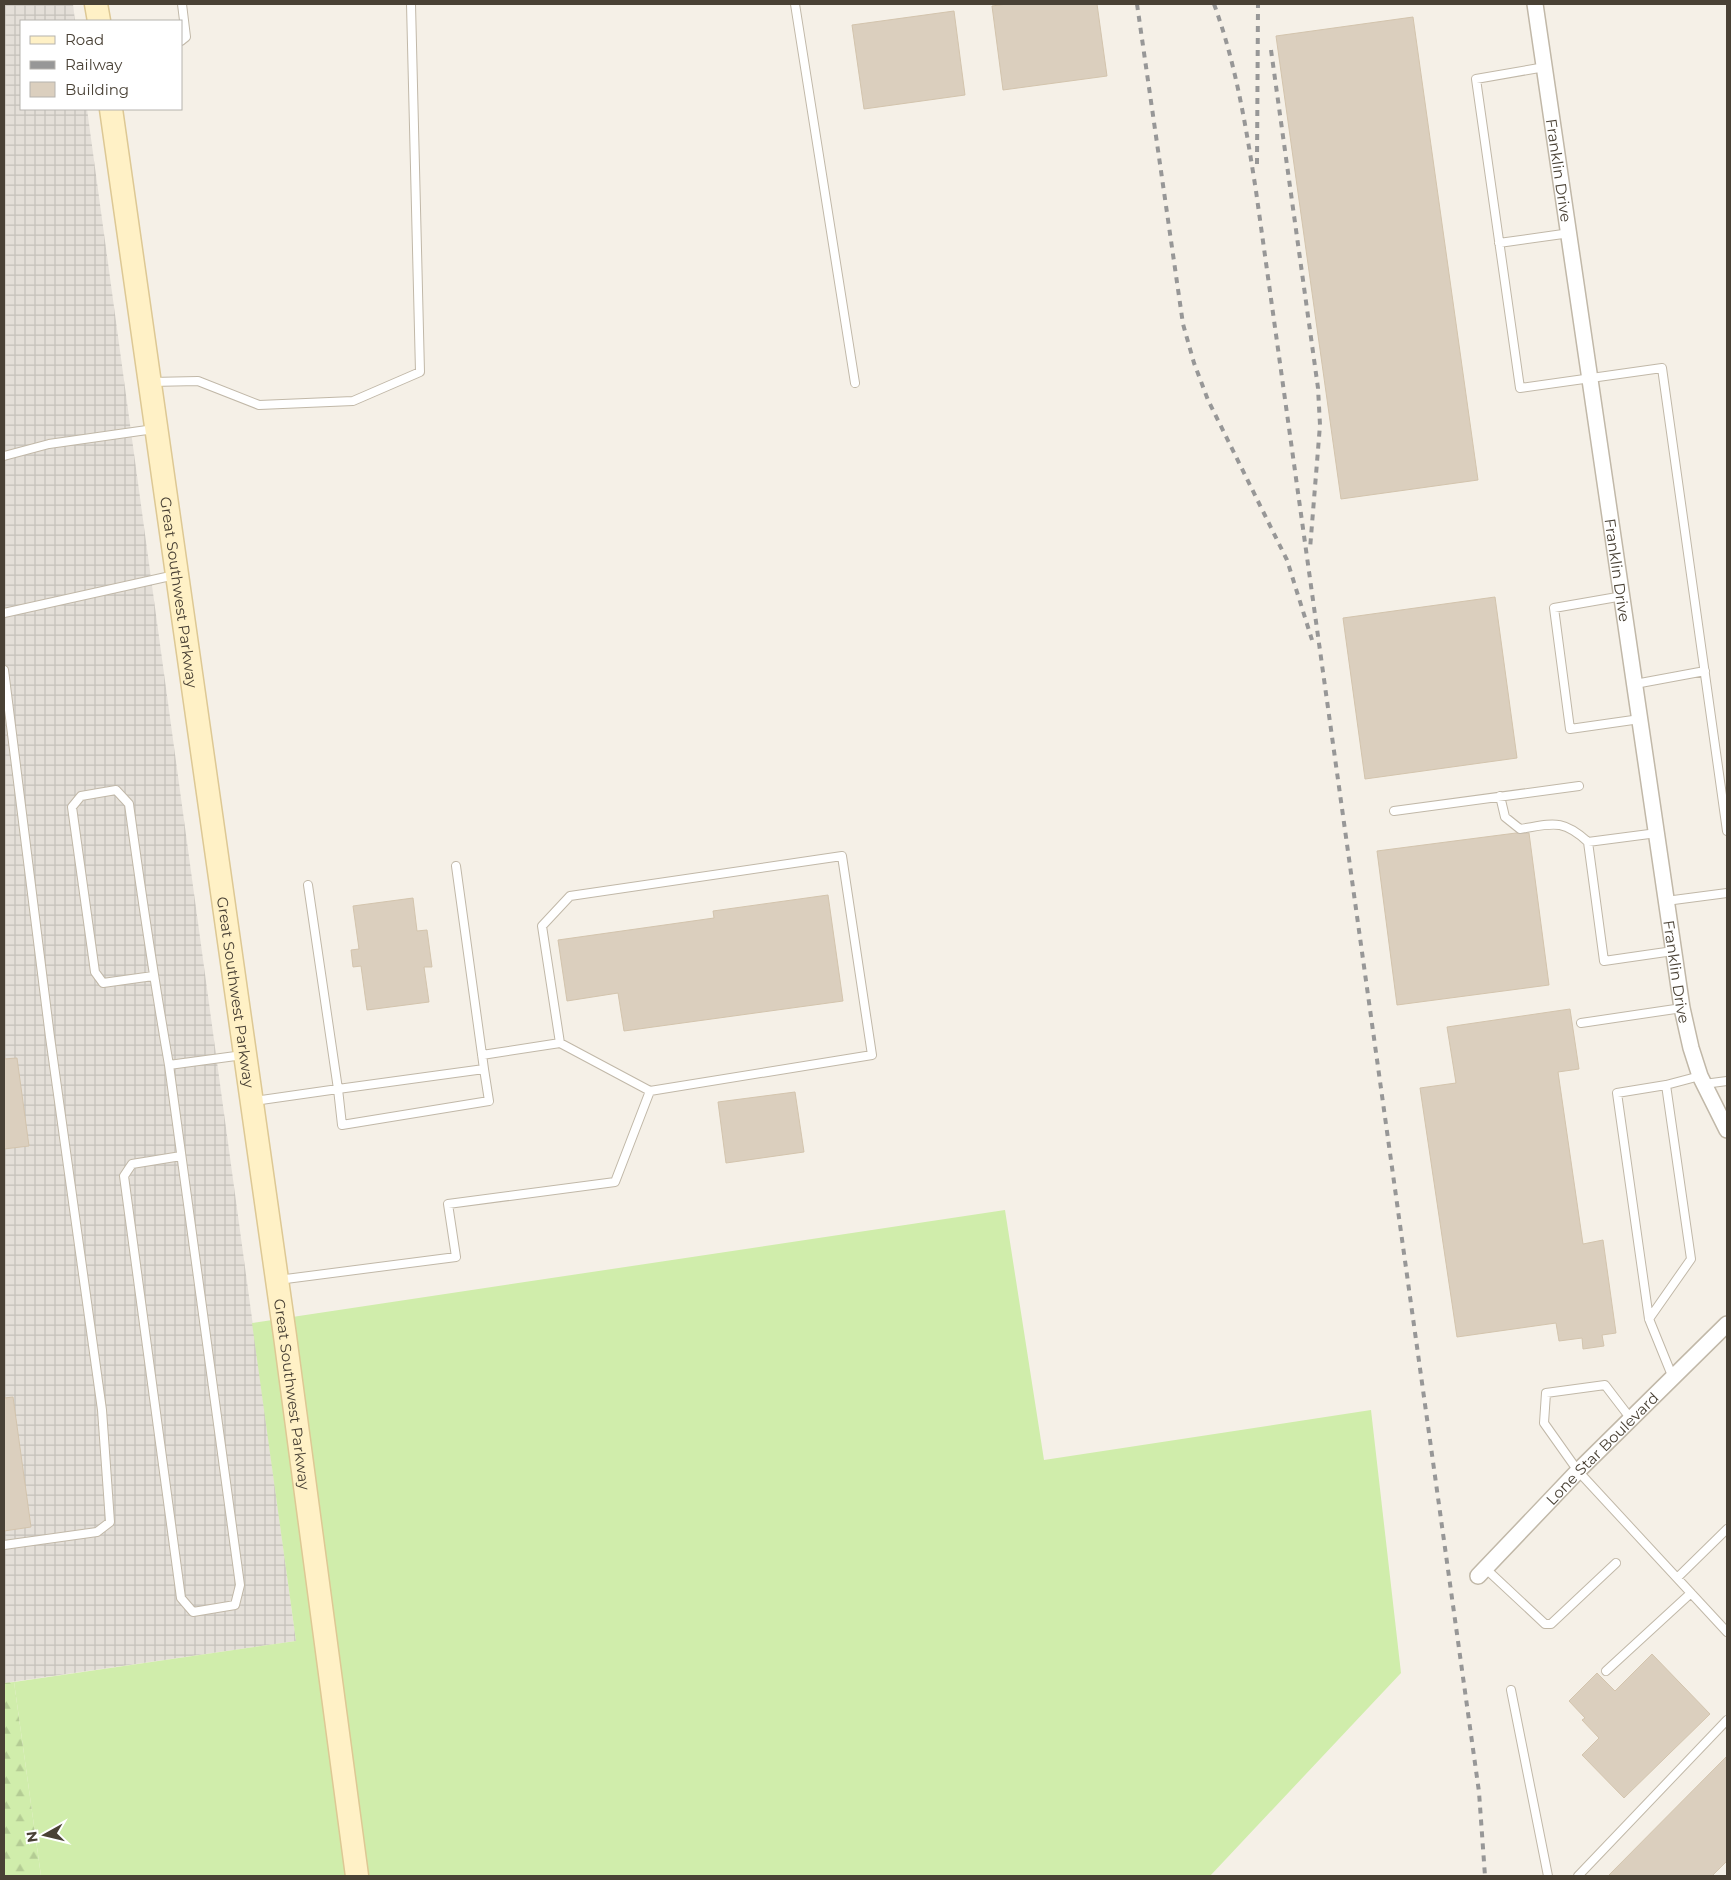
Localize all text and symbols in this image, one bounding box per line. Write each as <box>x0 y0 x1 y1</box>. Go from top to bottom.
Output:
legend <box>20 20 182 110</box>
text: Road <box>65 30 104 49</box>
text: Railway <box>65 55 123 74</box>
text: Building <box>65 80 129 99</box>
street label: Franklin Drive <box>1542 117 1576 223</box>
street label: Great Southwest Parkway <box>157 495 203 690</box>
street label: Franklin Drive <box>1601 517 1635 623</box>
street label: Great Southwest Parkway <box>213 895 259 1090</box>
street label: Franklin Drive <box>1660 919 1695 1025</box>
street label: Great Southwest Parkway <box>270 1297 315 1492</box>
street label: Lone Star Boulevard <box>1542 1388 1662 1509</box>
north arrow <box>20 1810 70 1860</box>
text: N <box>22 1830 42 1844</box>

